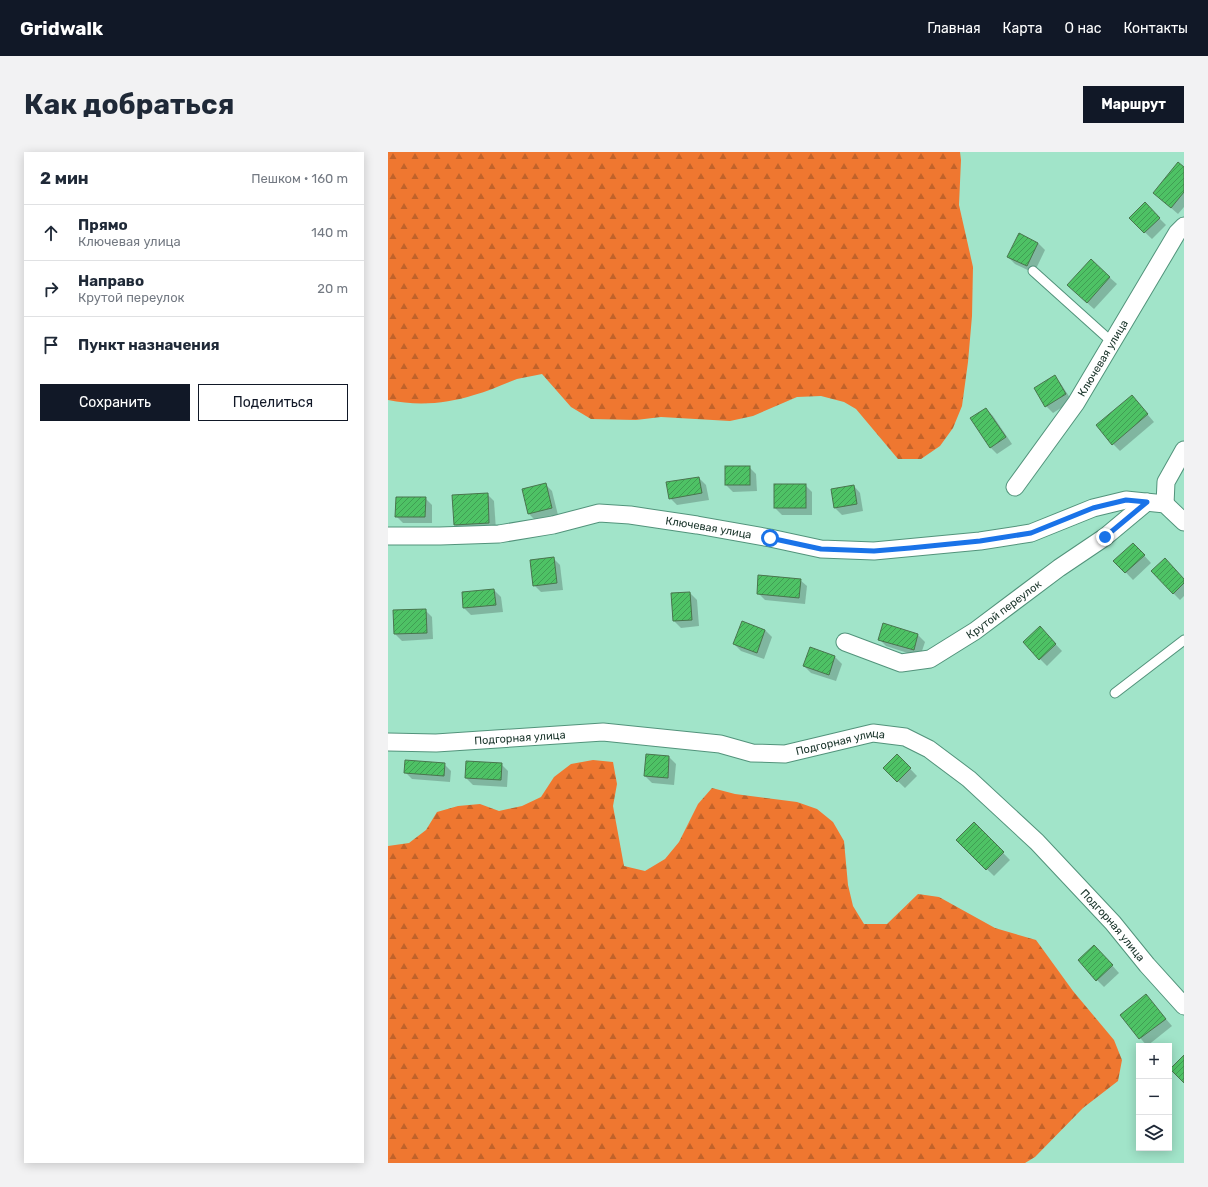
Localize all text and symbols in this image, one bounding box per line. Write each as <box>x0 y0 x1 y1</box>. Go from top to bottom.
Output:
text: Gridwalk <box>20 17 103 40</box>
text: Главная <box>927 20 981 37</box>
text: Карта <box>1003 20 1043 37</box>
text: О нас <box>1065 20 1101 37</box>
text: Контакты <box>1123 20 1188 37</box>
button: Маршрут <box>1083 86 1184 123</box>
text: Как добраться <box>24 88 234 121</box>
text: 2 мин <box>40 168 89 188</box>
text: Пешком · 160 m <box>251 171 348 186</box>
text: Прямо <box>78 216 128 234</box>
icon: ahead <box>40 222 62 244</box>
text: 140 m <box>311 225 348 240</box>
text: Ключевая улица <box>78 234 181 249</box>
text: Направо <box>78 272 144 290</box>
icon: right <box>40 278 62 300</box>
text: 20 m <box>317 281 348 296</box>
text: Крутой переулок <box>78 290 185 305</box>
street label: Ключевая улица <box>1075 317 1130 399</box>
icon: arrive <box>40 334 62 356</box>
text: Пункт назначения <box>78 336 220 354</box>
button: Сохранить <box>40 384 190 421</box>
button: Поделиться <box>198 384 348 421</box>
street label: Ключевая улица <box>665 514 753 541</box>
route end <box>1096 528 1114 546</box>
route start <box>761 529 779 547</box>
street label: Крутой переулок <box>964 577 1044 641</box>
street label: Подгорная улица <box>794 726 886 758</box>
street label: Подгорная улица <box>474 728 566 747</box>
street label: Подгорная улица <box>1078 886 1148 964</box>
map controls <box>1136 1043 1172 1151</box>
button: + <box>1136 1043 1172 1079</box>
button: − <box>1136 1079 1172 1115</box>
button: layers <box>1136 1115 1172 1151</box>

